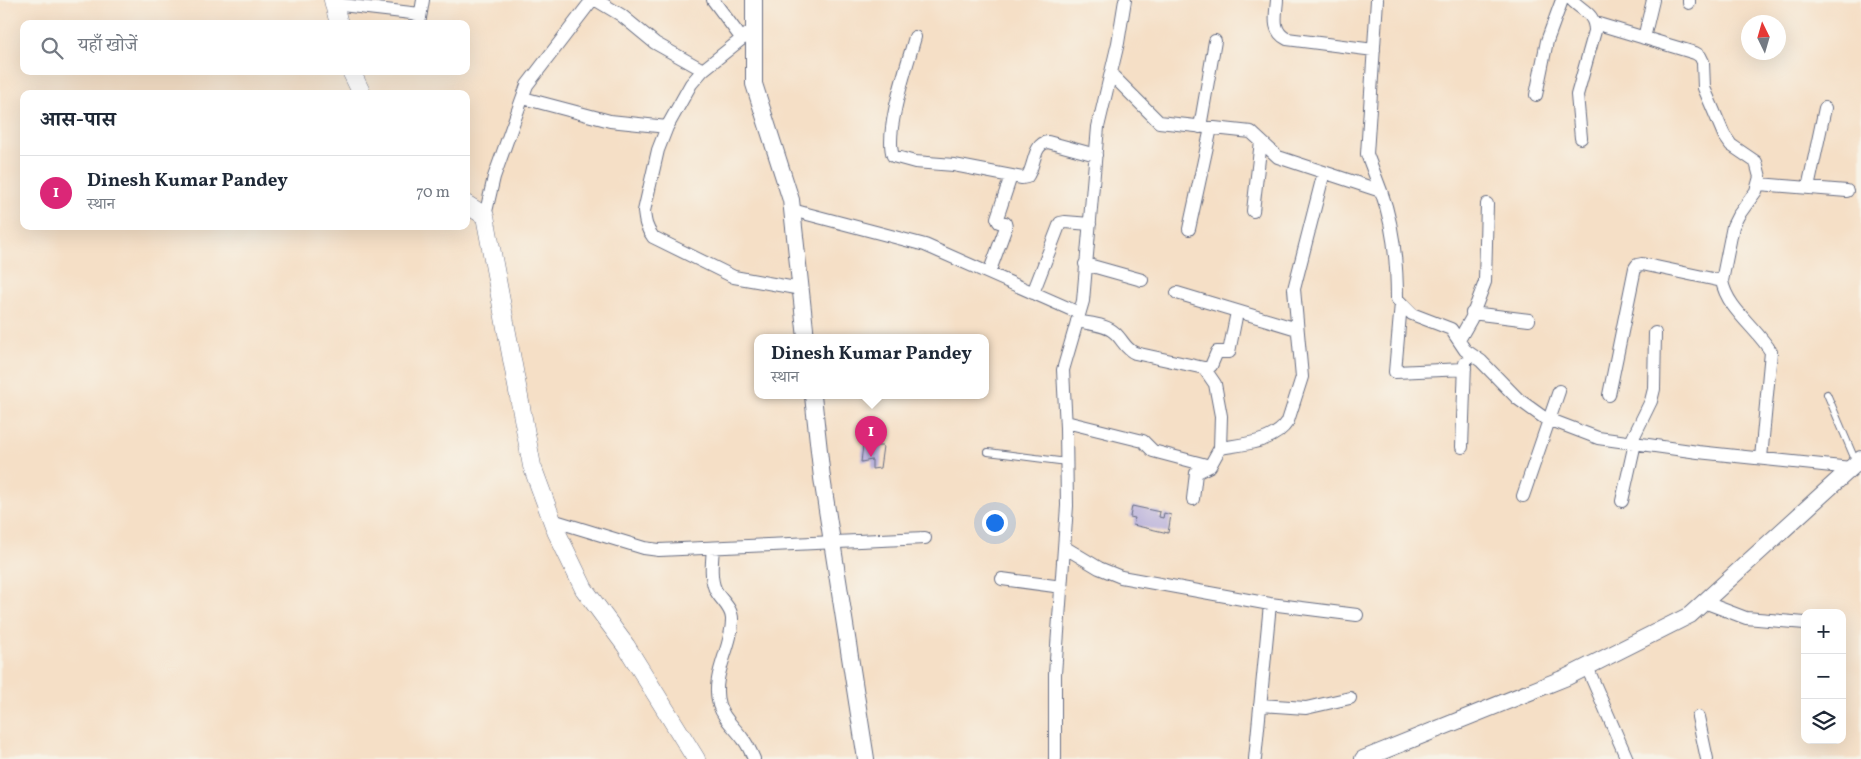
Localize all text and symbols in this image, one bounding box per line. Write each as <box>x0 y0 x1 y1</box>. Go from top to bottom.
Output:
north arrow <box>1741 15 1786 60</box>
search box <box>20 20 470 75</box>
text: यहाँ खोजें <box>78 33 137 59</box>
icon: search <box>38 34 66 62</box>
text: आस-पास <box>40 106 116 135</box>
text: Dinesh Kumar Pandey <box>87 168 288 194</box>
text: 1 <box>53 182 59 204</box>
text: 70 m <box>416 182 450 204</box>
text: स्थान <box>87 194 115 216</box>
popup <box>754 334 989 399</box>
text: Dinesh Kumar Pandey <box>771 341 972 367</box>
text: स्थान <box>771 367 799 389</box>
pin: 1 <box>855 416 887 457</box>
your location <box>982 510 1008 536</box>
map controls <box>1801 609 1846 744</box>
button: + <box>1801 609 1846 654</box>
button: − <box>1801 654 1846 699</box>
button: layers <box>1801 699 1846 744</box>

